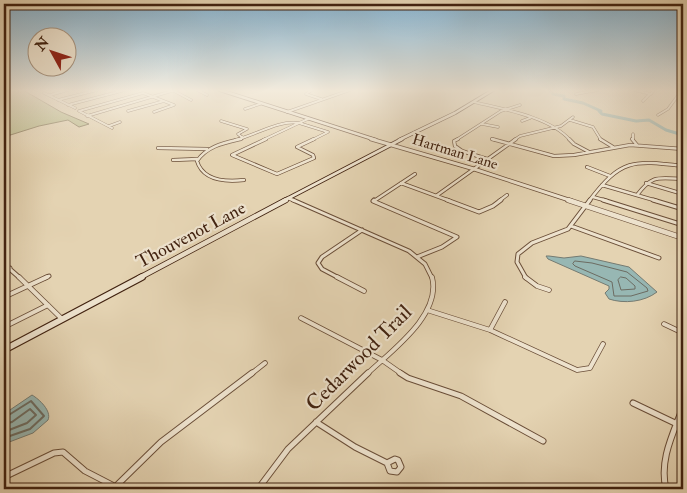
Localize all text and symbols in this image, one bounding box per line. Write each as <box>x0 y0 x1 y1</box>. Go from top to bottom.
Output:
north arrow <box>28 28 78 78</box>
text: N <box>31 33 53 55</box>
street label: Hartman Lane <box>410 130 500 174</box>
street label: Thouvenot Lane <box>132 196 250 273</box>
street label: Cedarwood Trail <box>300 299 418 417</box>

